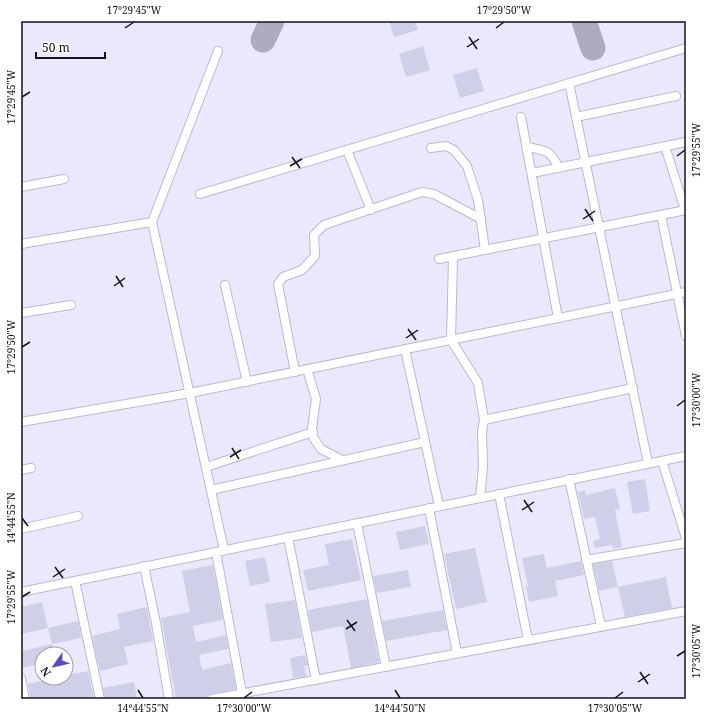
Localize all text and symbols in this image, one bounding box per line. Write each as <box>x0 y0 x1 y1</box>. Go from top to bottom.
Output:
text: 17°29'45"W <box>107 3 162 17</box>
text: 17°29'50"W <box>477 3 532 17</box>
scale bar <box>36 34 105 60</box>
text: 50 m <box>42 39 70 56</box>
text: 17°29'45"W <box>4 69 18 124</box>
text: 17°29'55"W <box>689 122 703 177</box>
text: 17°29'50"W <box>4 319 18 374</box>
text: 17°30'00"W <box>689 372 703 427</box>
text: 14°44'55"N <box>4 492 18 544</box>
text: 17°29'55"W <box>4 569 18 624</box>
text: 17°30'05"W <box>689 623 703 678</box>
north arrow <box>34 646 74 686</box>
text: N <box>36 664 54 680</box>
text: 14°44'55"N <box>117 701 169 715</box>
text: 17°30'00"W <box>217 701 272 715</box>
text: 14°44'50"N <box>374 701 426 715</box>
text: 17°30'05"W <box>588 701 643 715</box>

